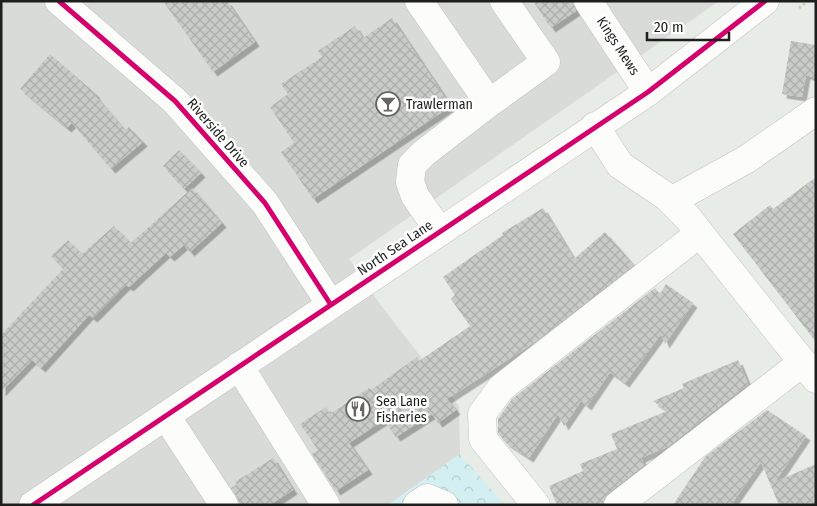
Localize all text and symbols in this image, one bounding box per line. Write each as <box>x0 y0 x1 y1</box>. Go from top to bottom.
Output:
scale bar <box>647 10 730 42</box>
street label: Kings Mews <box>593 14 643 78</box>
text: 20 m <box>654 18 684 36</box>
bar icon: Trawlerman <box>375 91 401 117</box>
street label: Riverside Drive <box>183 95 253 171</box>
place label: Trawlerman <box>406 96 473 113</box>
street label: North Sea Lane <box>354 217 436 279</box>
place label: Sea Lane Fisheries <box>376 393 427 426</box>
restaurant icon: Sea Lane Fisheries <box>345 396 371 422</box>

